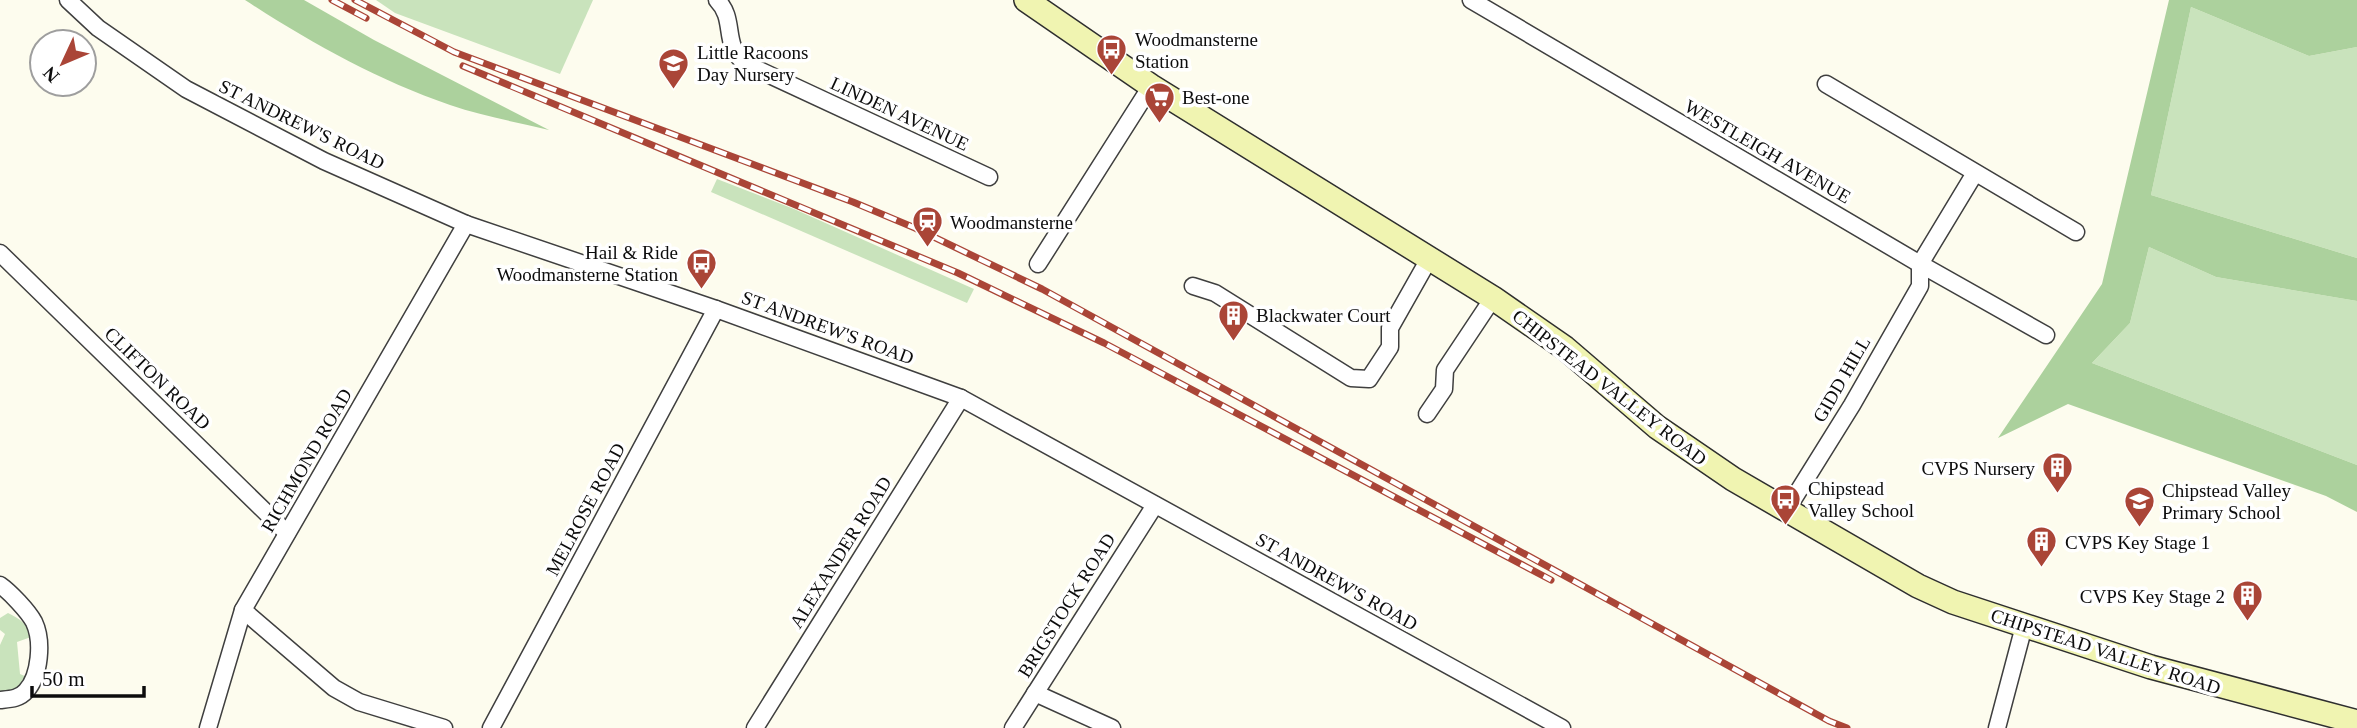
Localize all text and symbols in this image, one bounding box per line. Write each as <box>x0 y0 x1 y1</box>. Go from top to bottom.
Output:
north arrow <box>28 28 98 98</box>
place label: Woodmansterne Station <box>1135 29 1258 72</box>
bus stop icon: Woodmansterne Station <box>1095 33 1129 77</box>
place label: Little Racoons Day Nursery <box>697 42 808 85</box>
school or university icon: Little Racoons Day Nursery <box>657 46 691 90</box>
text: N <box>39 62 63 87</box>
street label: LINDEN AVENUE <box>827 72 972 155</box>
street label: ST ANDREW'S ROAD <box>216 75 388 174</box>
supermarket icon: Best-one <box>1142 80 1176 124</box>
place label: Best-one <box>1182 87 1250 108</box>
street label: WESTLEIGH AVENUE <box>1681 95 1854 208</box>
station icon: Woodmansterne <box>910 205 944 249</box>
place label: Woodmansterne <box>950 212 1073 233</box>
place label: Hail & Ride Woodmansterne Station <box>496 242 678 285</box>
bus stop icon: Hail & Ride Woodmansterne Station <box>684 246 718 290</box>
street label: ST ANDREW'S ROAD <box>739 287 917 368</box>
building icon: Blackwater Court <box>1216 298 1250 342</box>
place label: Blackwater Court <box>1256 305 1391 326</box>
street label: CHIPSTEAD VALLEY ROAD <box>1509 305 1711 470</box>
street label: CLIFTON ROAD <box>101 323 215 434</box>
street label: GIDD HILL <box>1808 333 1874 426</box>
street label: RICHMOND ROAD <box>257 385 356 536</box>
street label: MELROSE ROAD <box>542 439 629 579</box>
building icon: CVPS Nursery <box>2041 451 2075 495</box>
place label: CVPS Nursery <box>1922 458 2035 479</box>
street label: ALEXANDER ROAD <box>785 473 896 632</box>
place label: Chipstead Valley School <box>1808 478 1914 521</box>
place label: Chipstead Valley Primary School <box>2162 480 2291 523</box>
bus stop icon: Chipstead Valley School <box>1768 482 1802 526</box>
school or university icon: Chipstead Valley Primary School <box>2122 484 2156 528</box>
building icon: CVPS Key Stage 1 <box>2025 525 2059 569</box>
street label: ST ANDREW'S ROAD <box>1252 528 1421 635</box>
street label: BRIGSTOCK ROAD <box>1014 529 1119 681</box>
place label: CVPS Key Stage 1 <box>2065 532 2210 553</box>
building icon: CVPS Key Stage 2 <box>2231 579 2265 623</box>
place label: CVPS Key Stage 2 <box>2080 586 2225 607</box>
street label: CHIPSTEAD VALLEY ROAD <box>1988 604 2223 699</box>
scale bar <box>32 654 144 698</box>
text: 50 m <box>42 667 85 691</box>

